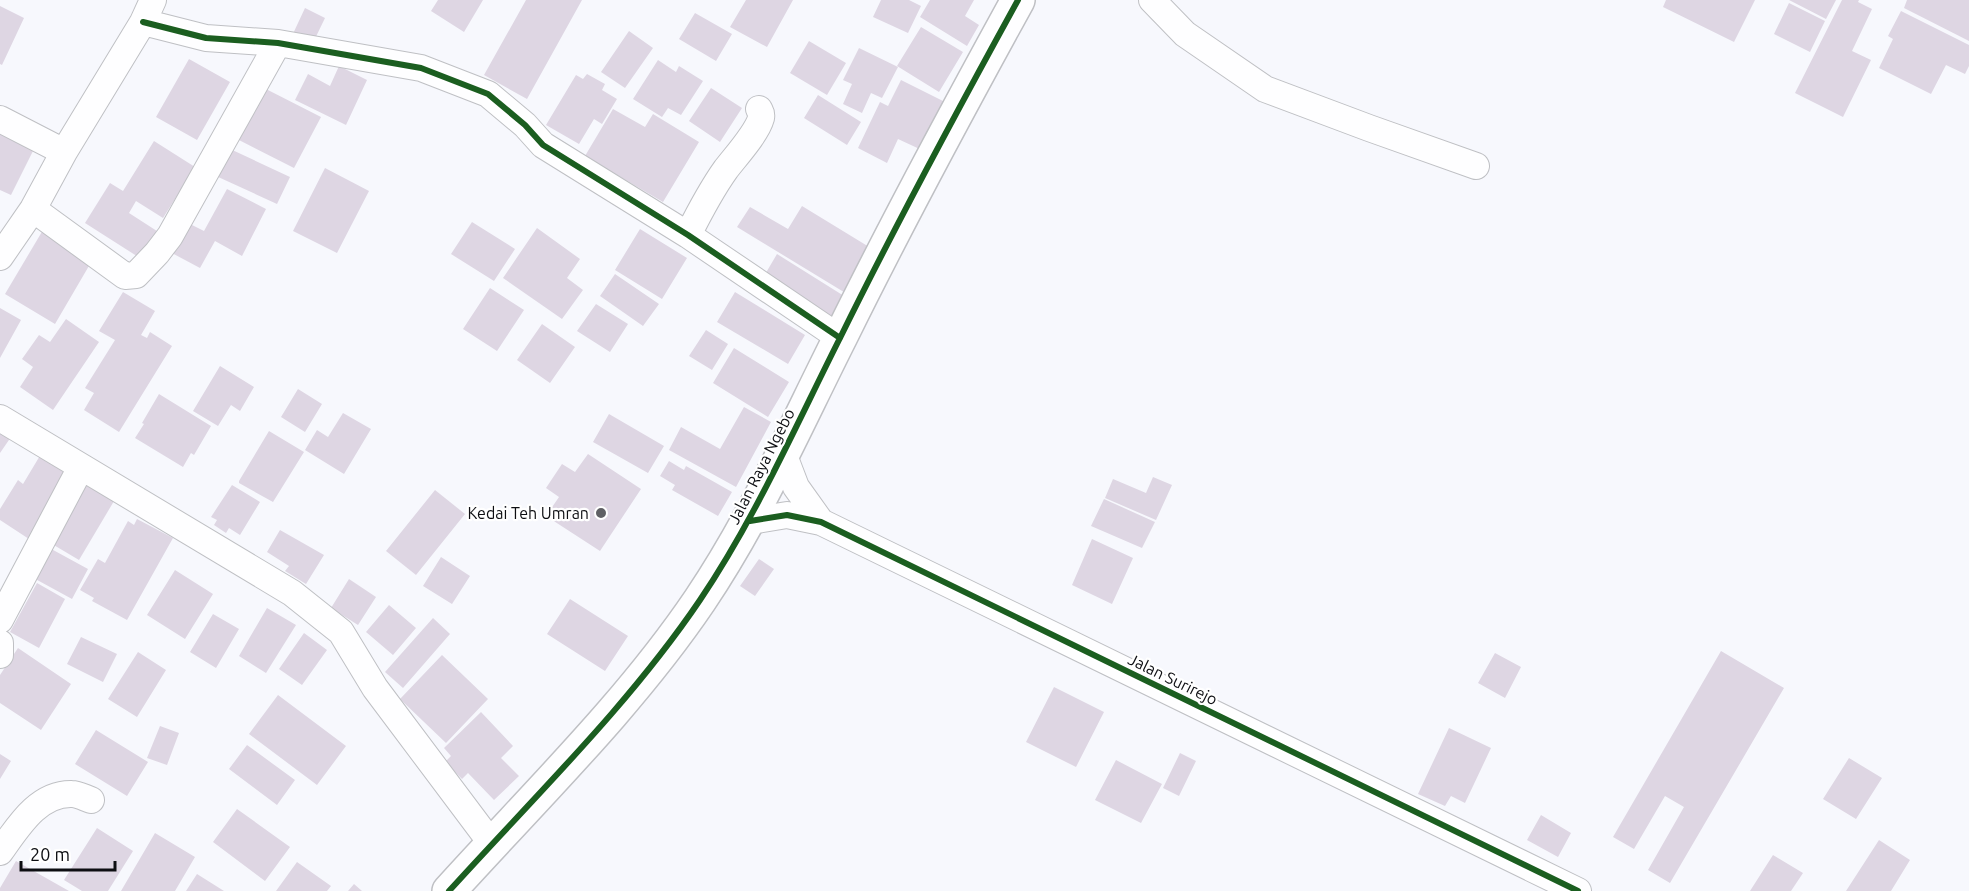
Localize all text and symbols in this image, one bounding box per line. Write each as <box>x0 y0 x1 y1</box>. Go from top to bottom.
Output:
street label: Jalan Raya Ngebo <box>724 405 798 527</box>
place label: Kedai Teh Umran <box>468 504 589 522</box>
marker: Kedai Teh Umran <box>594 506 608 520</box>
street label: Jalan Surirejo <box>1125 650 1221 708</box>
scale bar <box>21 834 116 872</box>
text: 20 m <box>30 844 70 864</box>

